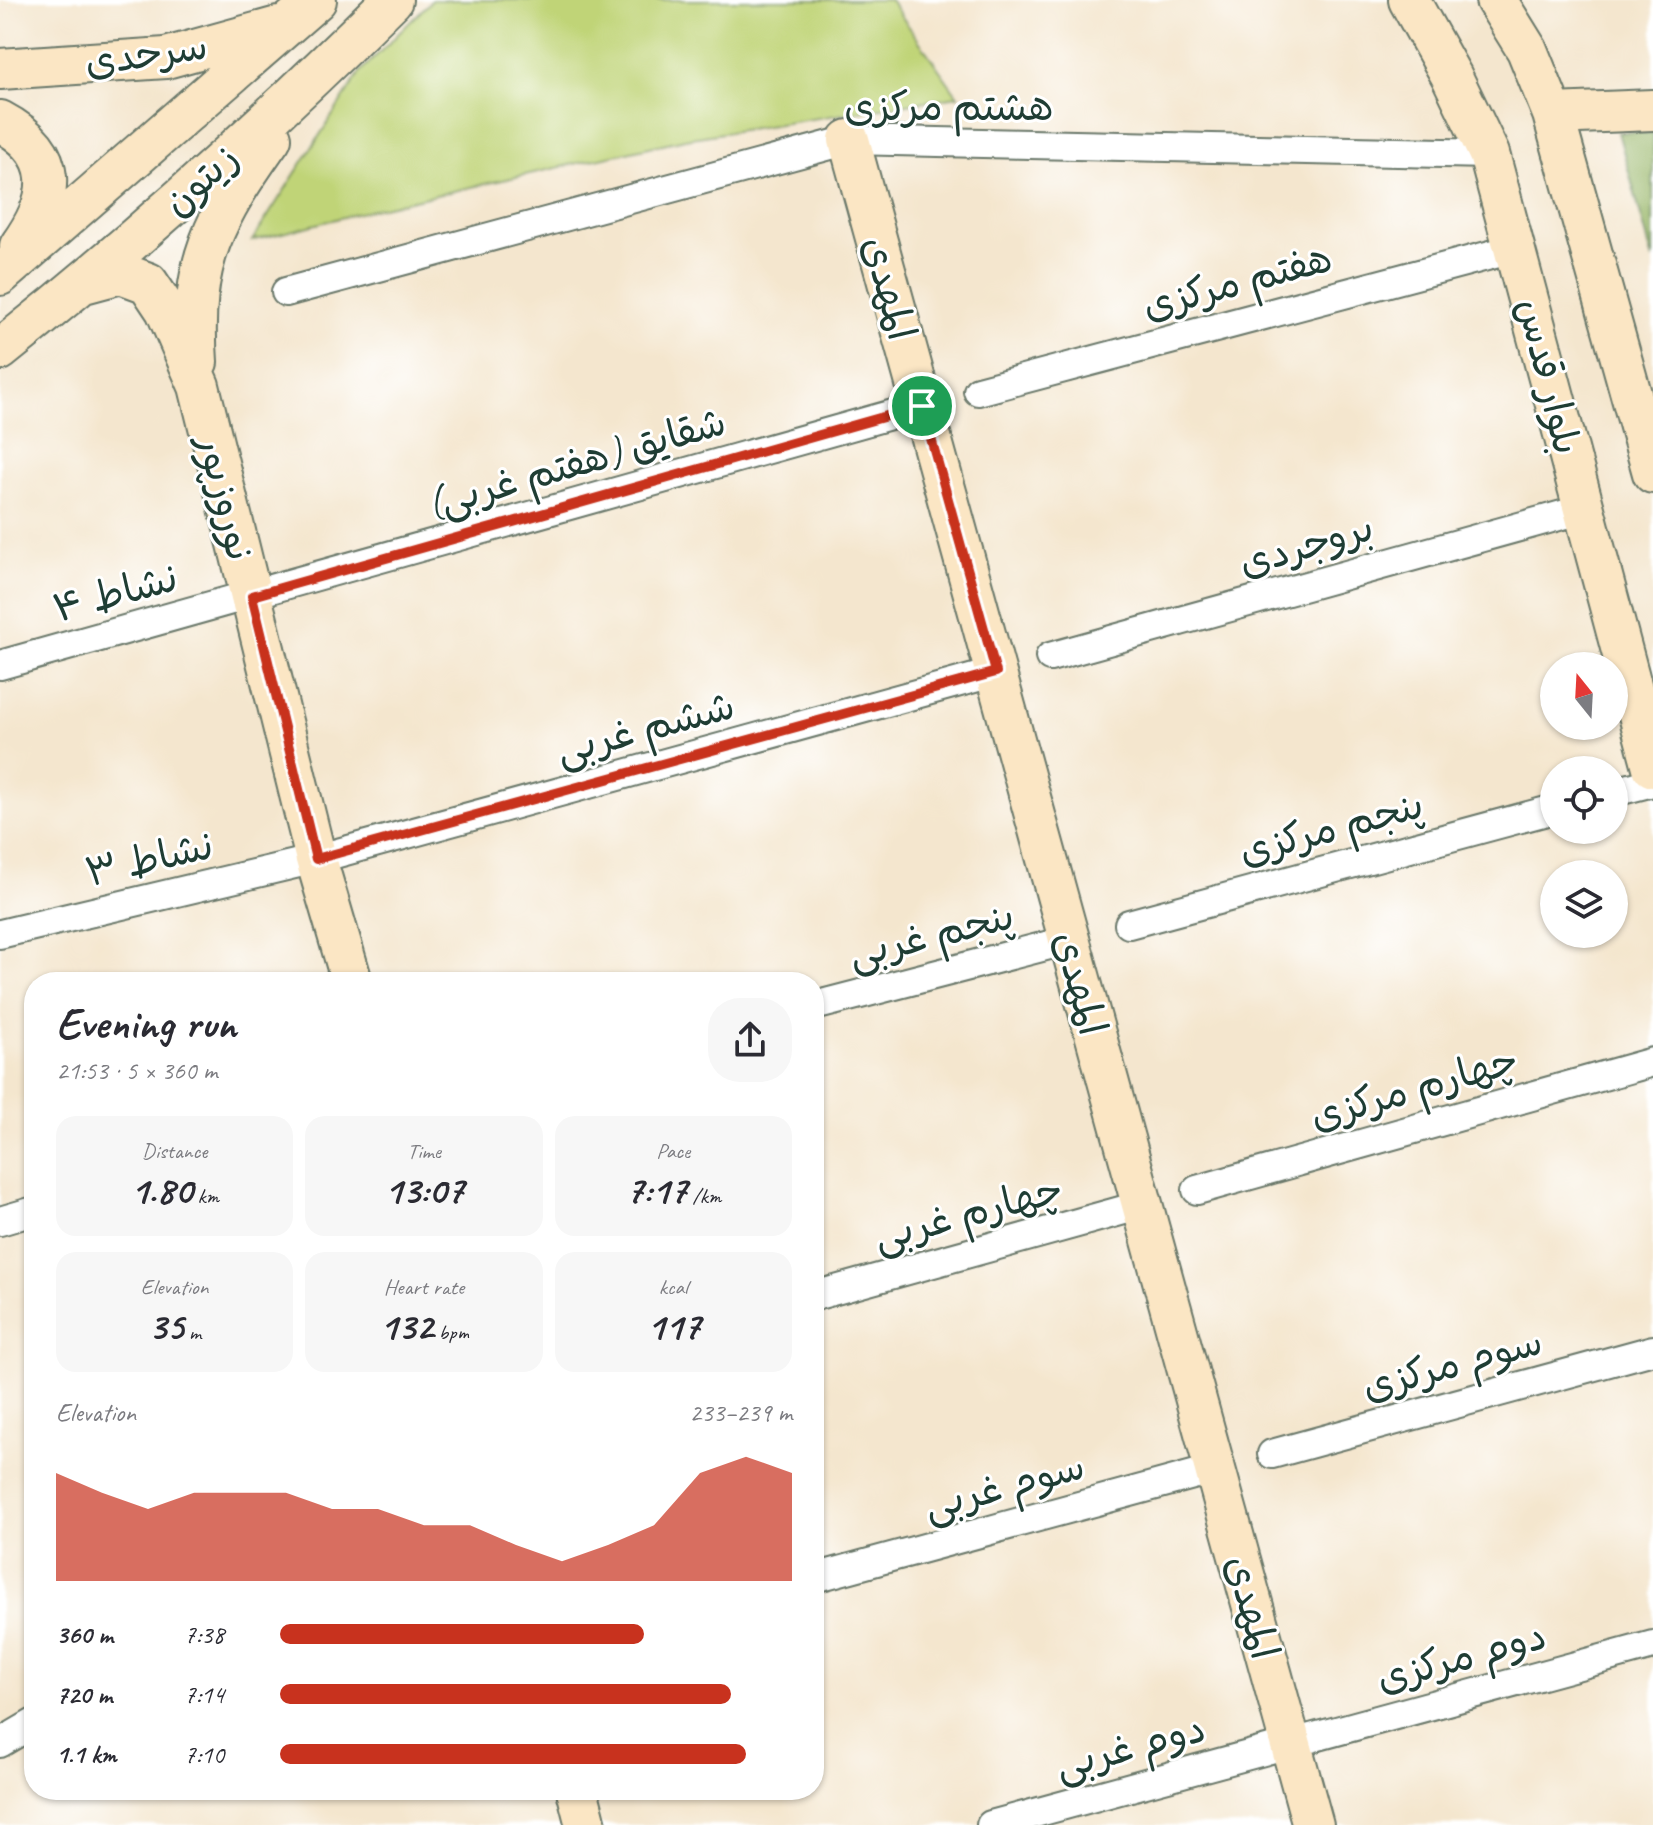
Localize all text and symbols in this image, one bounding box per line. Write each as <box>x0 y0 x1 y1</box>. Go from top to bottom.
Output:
street label: سرحدی <box>82 21 211 87</box>
street label: هشتم مرکزی <box>844 82 1054 137</box>
street label: زیتون <box>152 133 249 227</box>
street label: المهدی <box>851 231 927 346</box>
street label: هفتم مرکزی <box>1137 233 1339 336</box>
street label: بلوار قدس <box>1506 293 1593 460</box>
pin <box>888 372 956 440</box>
icon: arrive <box>900 384 944 428</box>
street label: شقایق (هفتم غربی) <box>421 396 733 534</box>
street label: نوروزپور <box>186 428 266 568</box>
street label: بروجردی <box>1233 502 1379 588</box>
street label: نشاط ۴ <box>47 552 183 634</box>
north arrow <box>1540 652 1628 740</box>
map controls <box>1540 652 1628 948</box>
street label: ششم غربی <box>551 680 741 781</box>
button: locate <box>1540 756 1628 844</box>
street label: پنجم مرکزی <box>1234 779 1430 881</box>
street label: نشاط ۳ <box>80 820 218 898</box>
button: layers <box>1540 860 1628 948</box>
street label: پنجم غربی <box>843 890 1020 984</box>
street label: المهدی <box>1042 926 1118 1041</box>
text: Evening run <box>56 996 236 1051</box>
button: share <box>708 998 792 1082</box>
street label: چهارم مرکزی <box>1305 1034 1525 1146</box>
text: 21:53 · 5 × 360 m <box>56 1054 217 1087</box>
text: Distance <box>142 1137 207 1165</box>
text: Time <box>407 1137 441 1165</box>
text: Pace <box>656 1137 690 1165</box>
street label: چهارم غربی <box>868 1164 1070 1267</box>
text: 1.80 <box>130 1165 192 1215</box>
text: 13:07 <box>384 1165 464 1215</box>
text: 7:17 <box>625 1165 687 1215</box>
text: km <box>192 1182 219 1210</box>
text: /km <box>687 1182 721 1210</box>
text: Elevation <box>141 1273 209 1301</box>
text: Heart rate <box>384 1273 464 1301</box>
text: kcal <box>659 1273 688 1301</box>
text: 35 <box>148 1301 184 1351</box>
text: 132 <box>379 1301 433 1351</box>
text: 117 <box>646 1301 700 1351</box>
street label: سوم مرکزی <box>1357 1316 1549 1417</box>
text: m <box>184 1318 201 1346</box>
text: bpm <box>433 1318 469 1346</box>
text: Elevation <box>56 1396 136 1429</box>
text: 233–239 m <box>689 1396 792 1429</box>
street label: سوم غربی <box>918 1441 1091 1536</box>
street label: المهدی <box>1214 1550 1290 1665</box>
street label: دوم مرکزی <box>1371 1610 1553 1708</box>
text: 360 m <box>56 1618 113 1651</box>
text: 7:38 <box>184 1618 224 1651</box>
text: 720 m <box>56 1678 112 1711</box>
text: 7:14 <box>184 1678 224 1711</box>
street label: دوم غربی <box>1050 1703 1212 1796</box>
text: 1.1 km <box>56 1738 116 1771</box>
text: 7:10 <box>184 1738 224 1771</box>

